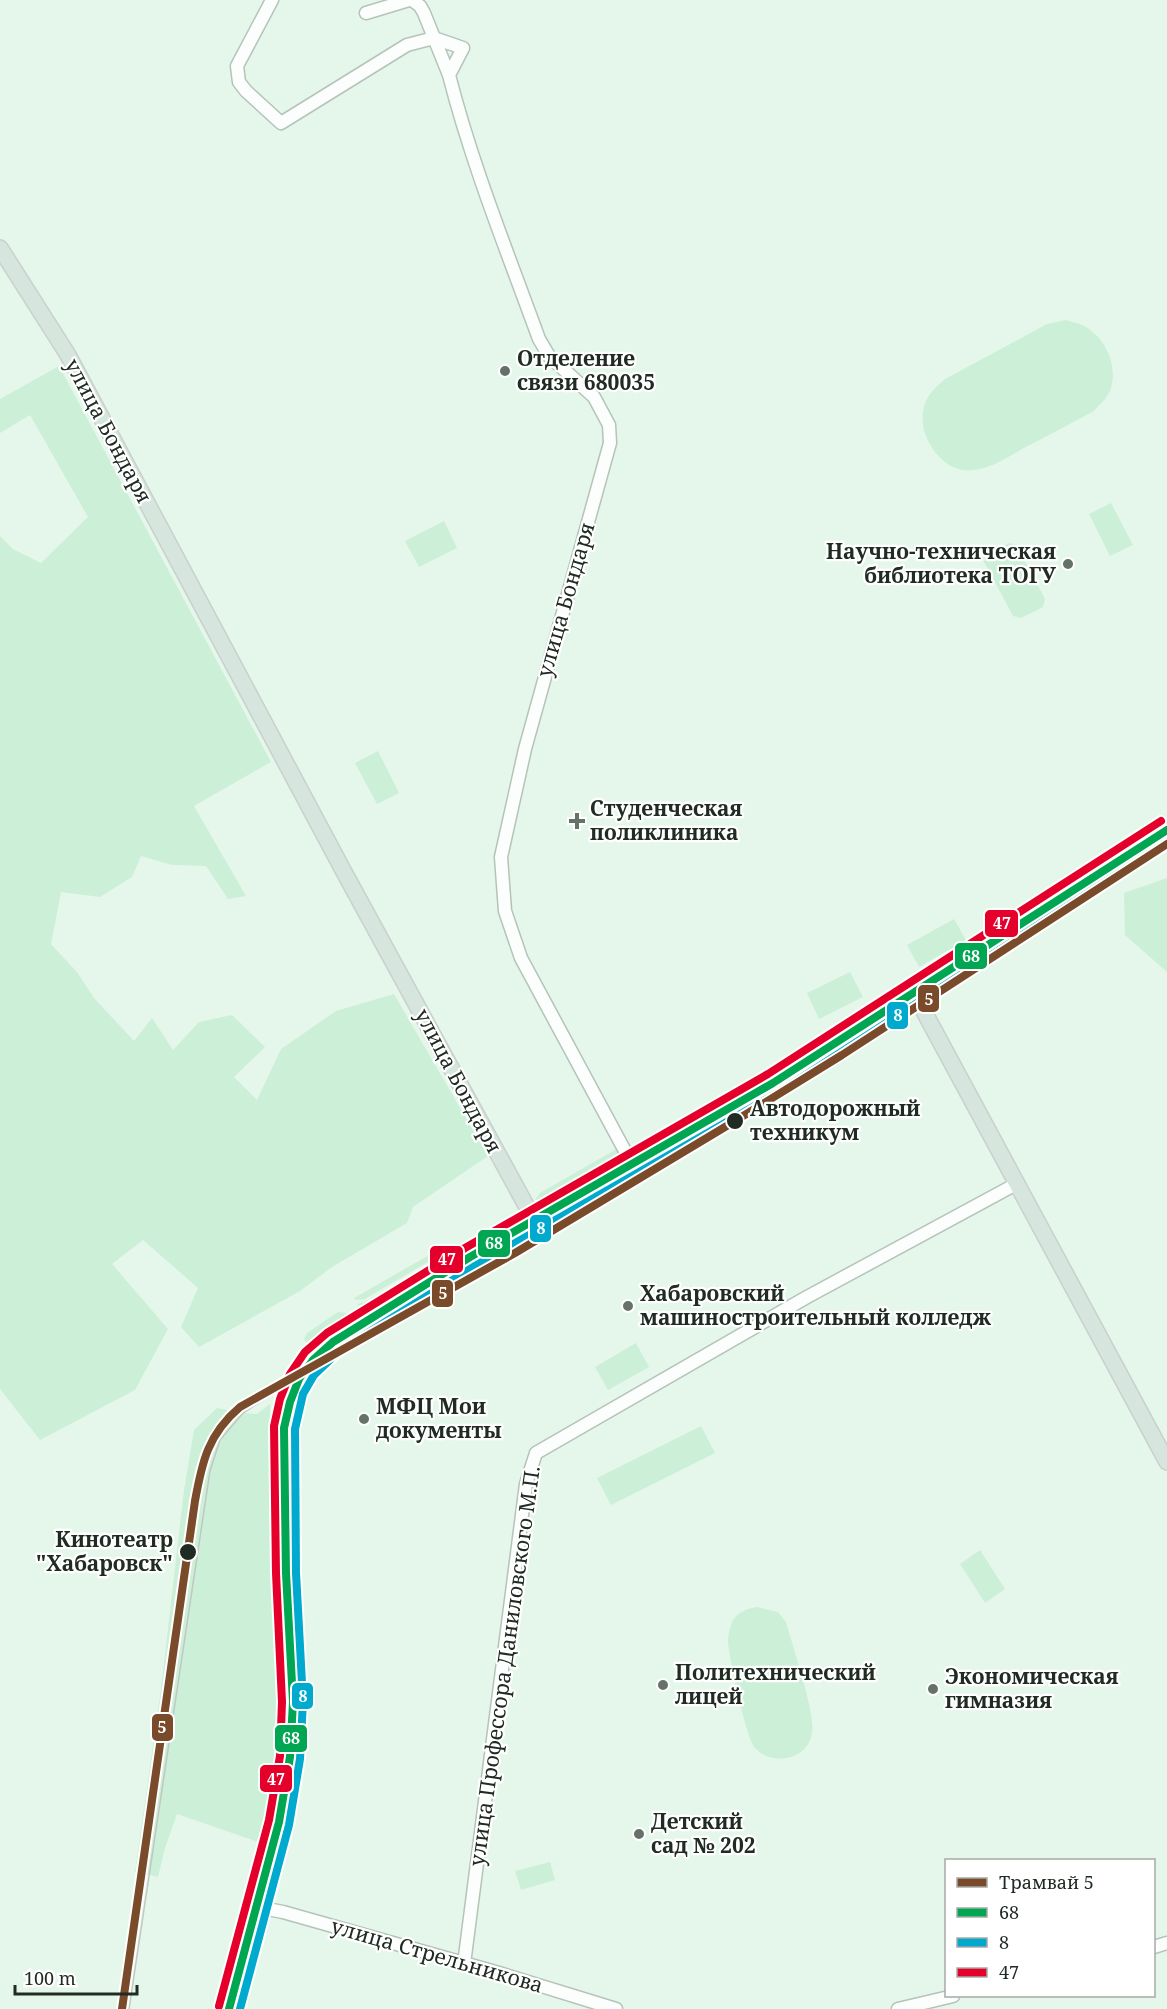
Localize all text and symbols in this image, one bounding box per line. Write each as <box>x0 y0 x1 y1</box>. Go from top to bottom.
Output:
place label: Отделение связи 680035 <box>517 344 655 396</box>
street label: улица Бондаря <box>59 353 159 508</box>
marker: Отделение связи 680035 <box>498 364 512 378</box>
street label: улица Бондаря <box>530 519 601 680</box>
place label: Научно-техническая библиотека ТОГУ <box>826 537 1056 589</box>
marker: Научно-техническая библиотека ТОГУ <box>1061 557 1075 571</box>
place label: Студенческая поликлиника <box>590 794 742 846</box>
marker: Студенческая поликлиника <box>568 812 586 830</box>
line badge: 47 <box>984 909 1019 938</box>
text: 47 <box>993 912 1011 934</box>
line badge: 68 <box>954 942 988 970</box>
text: 68 <box>962 945 980 967</box>
line badge: 5 <box>917 984 940 1013</box>
text: 5 <box>924 988 934 1010</box>
line badge: 8 <box>886 1001 909 1030</box>
street label: улица Бондаря <box>409 1003 509 1158</box>
text: 8 <box>893 1004 903 1026</box>
place label: Автодорожный техникум <box>750 1094 920 1146</box>
marker: Автодорожный техникум <box>725 1111 745 1131</box>
line badge: 8 <box>529 1214 552 1243</box>
text: 8 <box>536 1217 546 1239</box>
line badge: 68 <box>477 1229 511 1258</box>
text: 68 <box>485 1232 503 1254</box>
line badge: 47 <box>429 1245 464 1274</box>
text: 47 <box>438 1248 456 1270</box>
line badge: 5 <box>431 1279 454 1308</box>
place label: Хабаровский машиностроительный колледж <box>640 1279 991 1331</box>
text: 5 <box>438 1282 448 1304</box>
marker: Хабаровский машиностроительный колледж <box>621 1299 635 1313</box>
place label: МФЦ Мои документы <box>376 1392 502 1444</box>
marker: МФЦ Мои документы <box>357 1412 371 1426</box>
street label: улица Профессора Даниловского М.П. <box>462 1464 546 1868</box>
place label: Кинотеатр "Хабаровск" <box>36 1525 173 1577</box>
marker: Кинотеатр "Хабаровск" <box>178 1542 198 1562</box>
place label: Политехнический лицей <box>675 1658 876 1710</box>
place label: Экономическая гимназия <box>945 1662 1119 1714</box>
marker: Политехнический лицей <box>656 1678 670 1692</box>
line badge: 8 <box>291 1682 314 1710</box>
marker: Экономическая гимназия <box>926 1682 940 1696</box>
text: 8 <box>298 1685 308 1707</box>
line badge: 5 <box>151 1713 174 1742</box>
text: 5 <box>157 1716 167 1738</box>
line badge: 68 <box>274 1724 308 1753</box>
text: 68 <box>282 1727 300 1749</box>
line badge: 47 <box>259 1764 293 1793</box>
text: 47 <box>267 1768 285 1790</box>
place label: Детский сад № 202 <box>651 1807 756 1859</box>
marker: Детский сад № 202 <box>632 1827 646 1841</box>
legend <box>945 1859 1155 1997</box>
text: Трамвай 5 <box>999 1870 1094 1894</box>
text: 68 <box>999 1900 1019 1924</box>
street label: улица Стрельникова <box>328 1911 547 1999</box>
text: 8 <box>999 1930 1009 1954</box>
scale bar <box>15 1958 136 1996</box>
text: 47 <box>999 1960 1019 1984</box>
text: 100 m <box>24 1966 76 1990</box>

